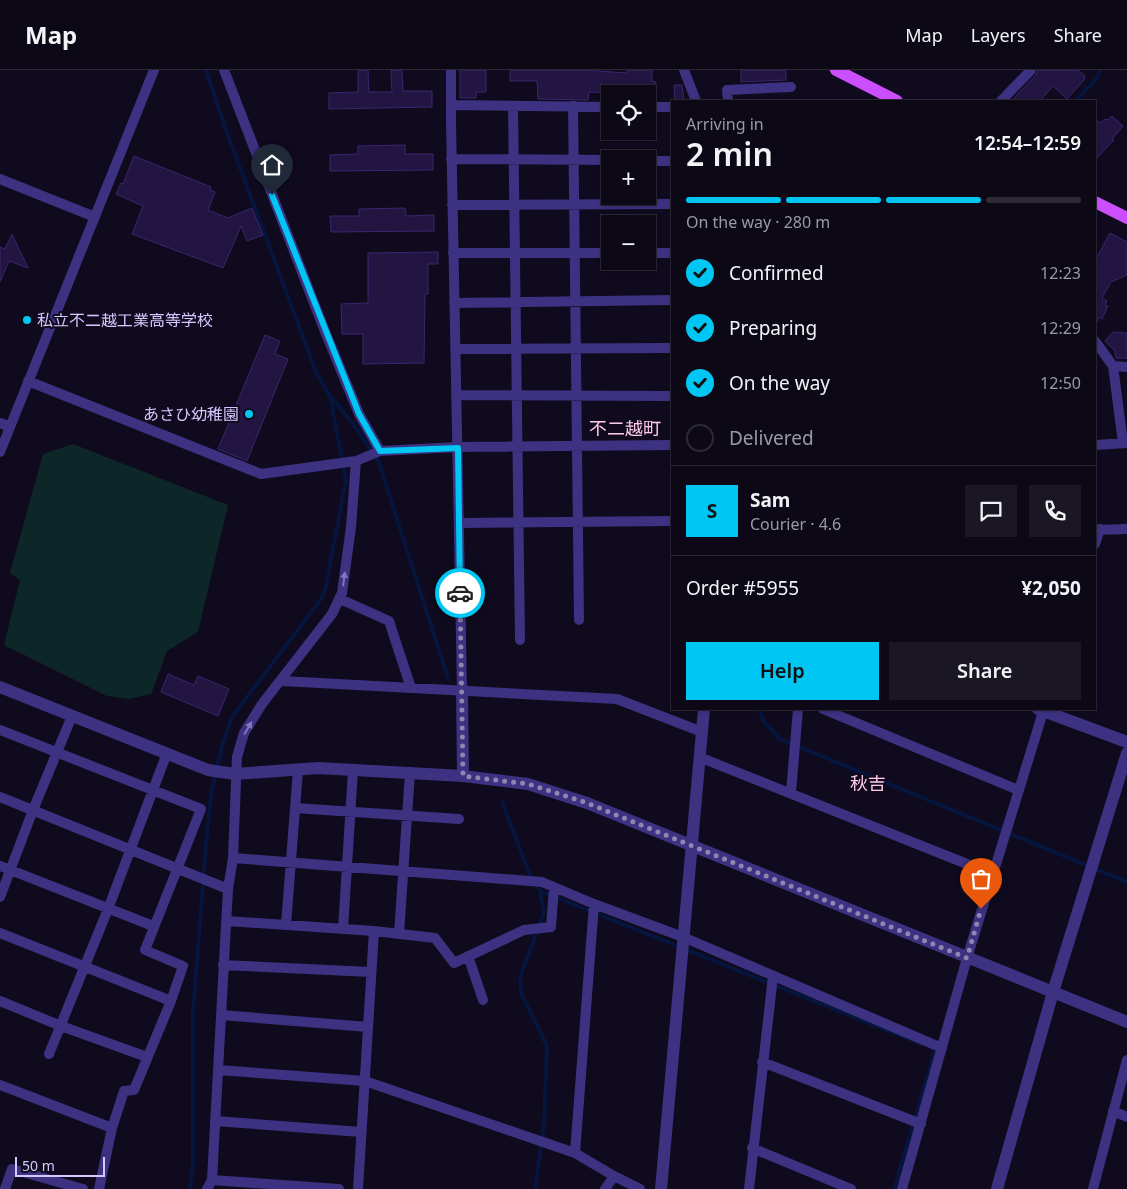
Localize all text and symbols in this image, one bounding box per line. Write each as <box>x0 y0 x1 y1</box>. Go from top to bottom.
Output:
text: Map <box>25 18 77 51</box>
text: Map <box>905 23 943 47</box>
text: Layers <box>971 23 1026 47</box>
text: Share <box>1054 23 1102 47</box>
map controls <box>601 85 656 270</box>
button: locate <box>601 85 656 140</box>
text: Arriving in <box>686 113 764 135</box>
text: 12:54–12:59 <box>974 130 1081 156</box>
text: 2 min <box>686 132 773 175</box>
pin <box>251 144 293 195</box>
button: + <box>601 150 656 205</box>
icon: home <box>258 151 286 179</box>
text: On the way · 280 m <box>686 211 830 233</box>
button: − <box>601 215 656 270</box>
icon: check <box>686 259 714 287</box>
text: Confirmed <box>729 260 824 286</box>
text: 12:23 <box>1040 262 1081 284</box>
place label: 私立不二越工業高等学校 <box>37 309 213 331</box>
marker: 私立不二越工業高等学校 <box>21 314 33 326</box>
icon: check <box>686 314 714 342</box>
text: Preparing <box>729 315 817 341</box>
text: 12:29 <box>1040 317 1081 339</box>
icon: check <box>686 369 714 397</box>
text: On the way <box>729 370 830 396</box>
text: 12:50 <box>1040 372 1081 394</box>
place label: あさひ幼稚園 <box>143 403 239 425</box>
marker: あさひ幼稚園 <box>243 408 255 420</box>
district label: 不二越町 <box>589 416 661 440</box>
text: Delivered <box>729 425 814 451</box>
button: chat <box>965 485 1017 537</box>
button: phone <box>1029 485 1081 537</box>
text: Sam <box>750 487 790 513</box>
text: S <box>707 498 717 524</box>
text: Courier · 4.6 <box>750 513 841 535</box>
courier <box>435 568 485 618</box>
one-way arrow <box>340 570 348 586</box>
text: Order #5955 <box>686 575 799 601</box>
text: ¥2,050 <box>1021 575 1081 601</box>
icon: car <box>446 579 474 607</box>
button: Help <box>686 642 879 700</box>
button: Share <box>889 642 1081 700</box>
one-way arrow <box>243 721 252 734</box>
district label: 秋吉 <box>850 771 886 795</box>
pin <box>960 858 1002 909</box>
icon: bag <box>967 865 995 893</box>
scale bar <box>15 1154 105 1177</box>
text: 50 m <box>22 1156 55 1175</box>

